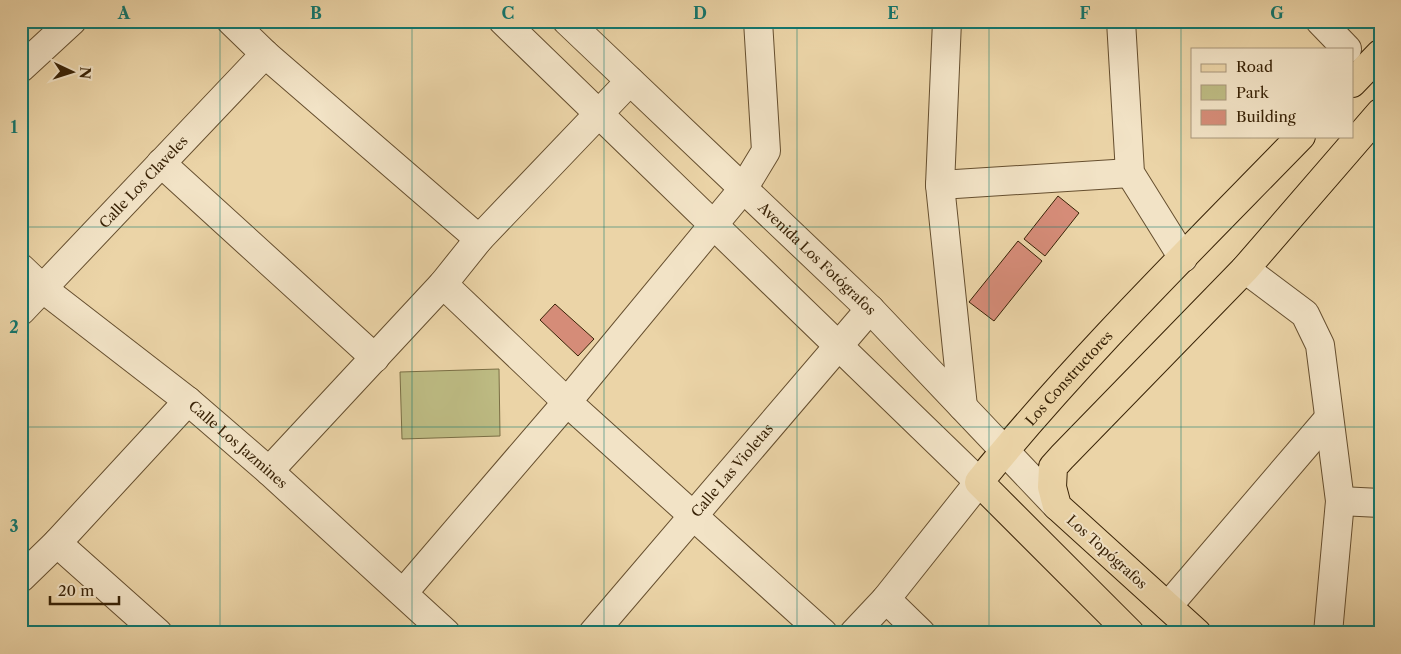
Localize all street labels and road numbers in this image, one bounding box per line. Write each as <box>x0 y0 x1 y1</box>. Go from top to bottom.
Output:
street label: Calle Los Claveles <box>95 132 192 232</box>
street label: Avenida Los Fotógrafos <box>754 198 880 319</box>
street label: Los Constructores <box>1021 327 1117 429</box>
street label: Calle Los Jazmines <box>185 397 291 492</box>
street label: Calle Las Violetas <box>687 420 777 521</box>
street label: Los Topógrafos <box>1063 511 1151 593</box>

